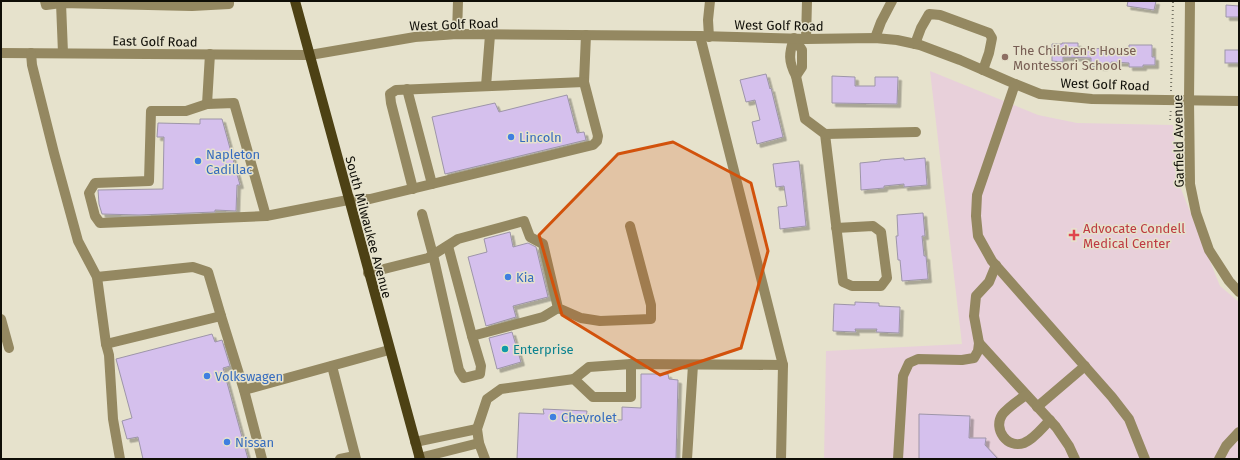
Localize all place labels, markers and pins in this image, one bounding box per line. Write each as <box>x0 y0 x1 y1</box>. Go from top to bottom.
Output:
place label: The Children's House Montessori School <box>1013 43 1136 73</box>
marker: The Children's House Montessori School <box>1000 52 1010 62</box>
place label: Lincoln <box>519 130 562 145</box>
marker: Lincoln <box>506 132 516 142</box>
place label: Napleton Cadillac <box>206 147 260 177</box>
marker: Napleton Cadillac <box>193 156 203 166</box>
place label: Advocate Condell Medical Center <box>1083 221 1185 251</box>
marker: Advocate Condell Medical Center <box>1068 229 1080 241</box>
place label: Kia <box>516 270 534 285</box>
marker: Kia <box>503 272 513 282</box>
place label: Enterprise <box>513 342 574 357</box>
marker: Enterprise <box>500 344 510 354</box>
place label: Volkswagen <box>215 369 283 384</box>
marker: Volkswagen <box>202 371 212 381</box>
place label: Chevrolet <box>561 410 617 425</box>
marker: Chevrolet <box>548 412 558 422</box>
place label: Nissan <box>235 435 274 450</box>
marker: Nissan <box>222 437 232 447</box>

